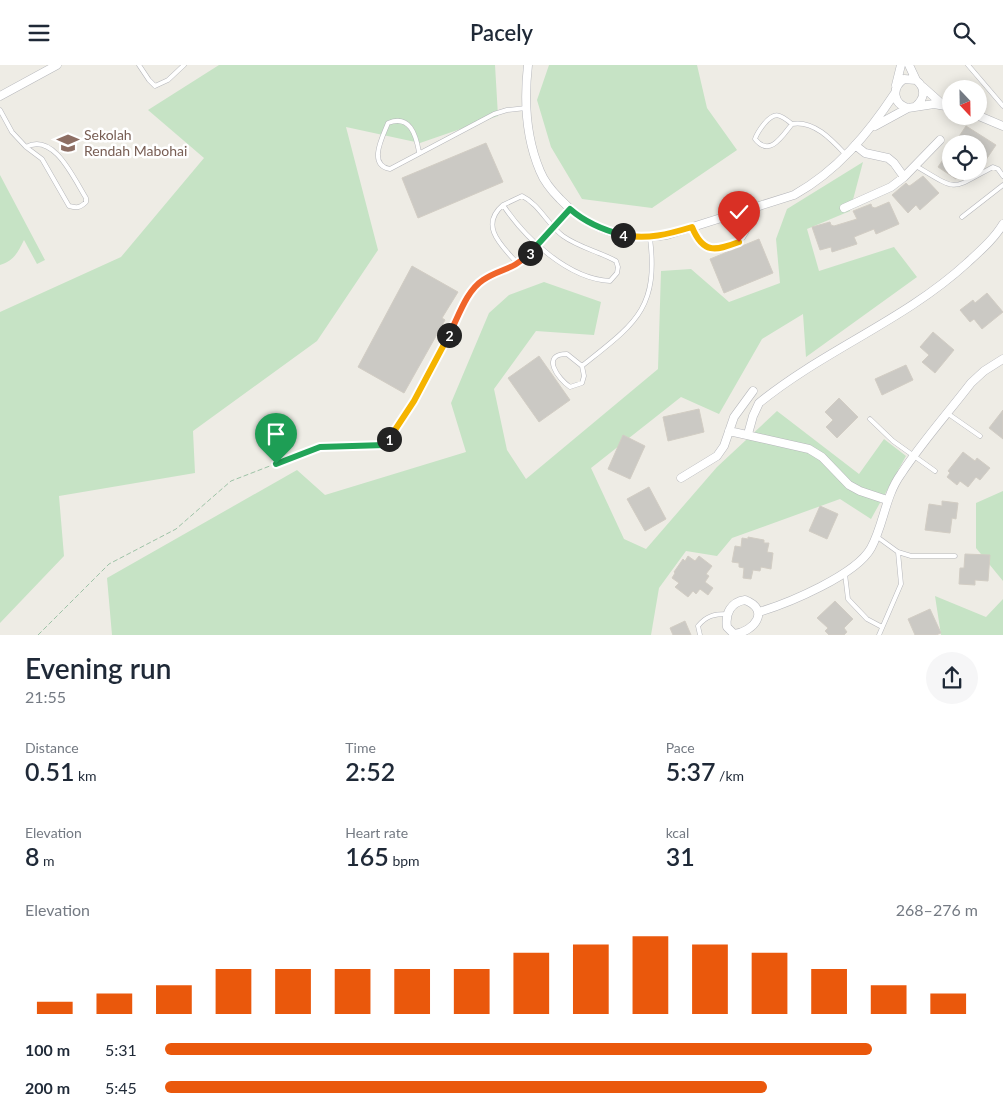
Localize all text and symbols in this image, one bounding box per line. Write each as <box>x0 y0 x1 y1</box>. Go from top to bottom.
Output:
icon: menu <box>25 19 53 47</box>
text: Pacely <box>470 19 533 46</box>
icon: search <box>950 19 978 47</box>
north arrow <box>942 80 988 125</box>
map controls <box>942 80 987 180</box>
place label: Sekolah Rendah Mabohai <box>84 126 187 159</box>
school or university icon: Sekolah Rendah Mabohai <box>55 130 81 156</box>
button: locate <box>942 135 987 180</box>
pin <box>718 191 760 242</box>
icon: check <box>725 198 753 226</box>
pin: 4 <box>610 223 636 247</box>
text: 4 <box>619 227 628 244</box>
pin: 3 <box>518 241 542 265</box>
text: 3 <box>526 245 535 262</box>
pin: 2 <box>436 323 462 347</box>
text: 2 <box>445 327 454 344</box>
pin <box>255 413 297 464</box>
icon: arrive <box>262 420 290 448</box>
pin: 1 <box>376 427 402 451</box>
text: 1 <box>385 431 394 448</box>
text: Evening run <box>25 651 171 685</box>
button: share <box>926 652 978 704</box>
text: 21:55 <box>25 687 66 706</box>
text: Distance <box>25 739 79 756</box>
text: Time <box>345 739 376 756</box>
text: Pace <box>666 739 695 756</box>
text: 0.51 <box>25 756 74 786</box>
text: 2:52 <box>345 756 395 786</box>
text: 5:37 <box>666 756 716 786</box>
text: km <box>74 767 97 784</box>
text: /km <box>716 767 744 784</box>
text: Elevation <box>25 824 82 841</box>
text: Heart rate <box>345 824 408 841</box>
text: kcal <box>666 824 689 841</box>
text: 8 <box>25 841 40 871</box>
text: 165 <box>345 841 389 871</box>
text: 31 <box>666 841 695 871</box>
text: m <box>40 852 55 869</box>
text: bpm <box>389 852 420 869</box>
text: Elevation <box>25 900 90 919</box>
text: 268–276 m <box>896 900 978 919</box>
text: 100 m <box>25 1040 70 1059</box>
text: 5:31 <box>105 1040 137 1059</box>
text: 200 m <box>25 1078 70 1097</box>
text: 5:45 <box>105 1078 137 1097</box>

